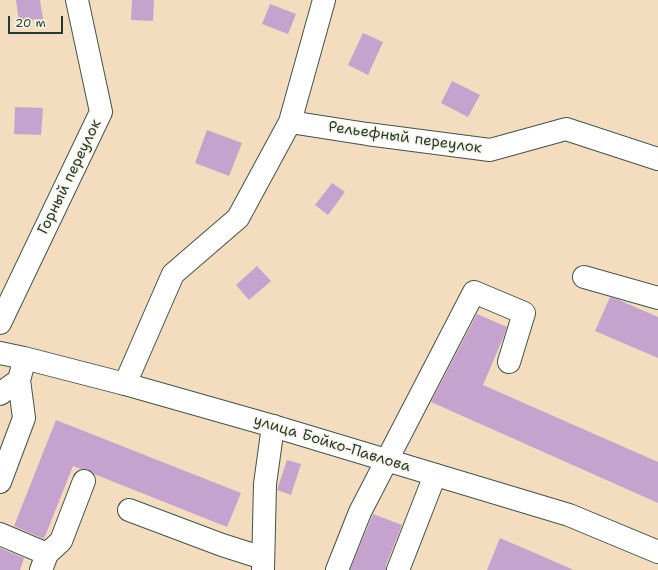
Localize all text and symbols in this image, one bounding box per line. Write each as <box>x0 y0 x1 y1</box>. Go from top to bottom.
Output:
scale bar <box>10 8 65 34</box>
text: 20 m <box>15 15 46 31</box>
street label: Горный переулок <box>34 117 106 237</box>
street label: Рельефный переулок <box>327 118 483 158</box>
street label: улица Бойко-Павлова <box>251 412 413 476</box>

